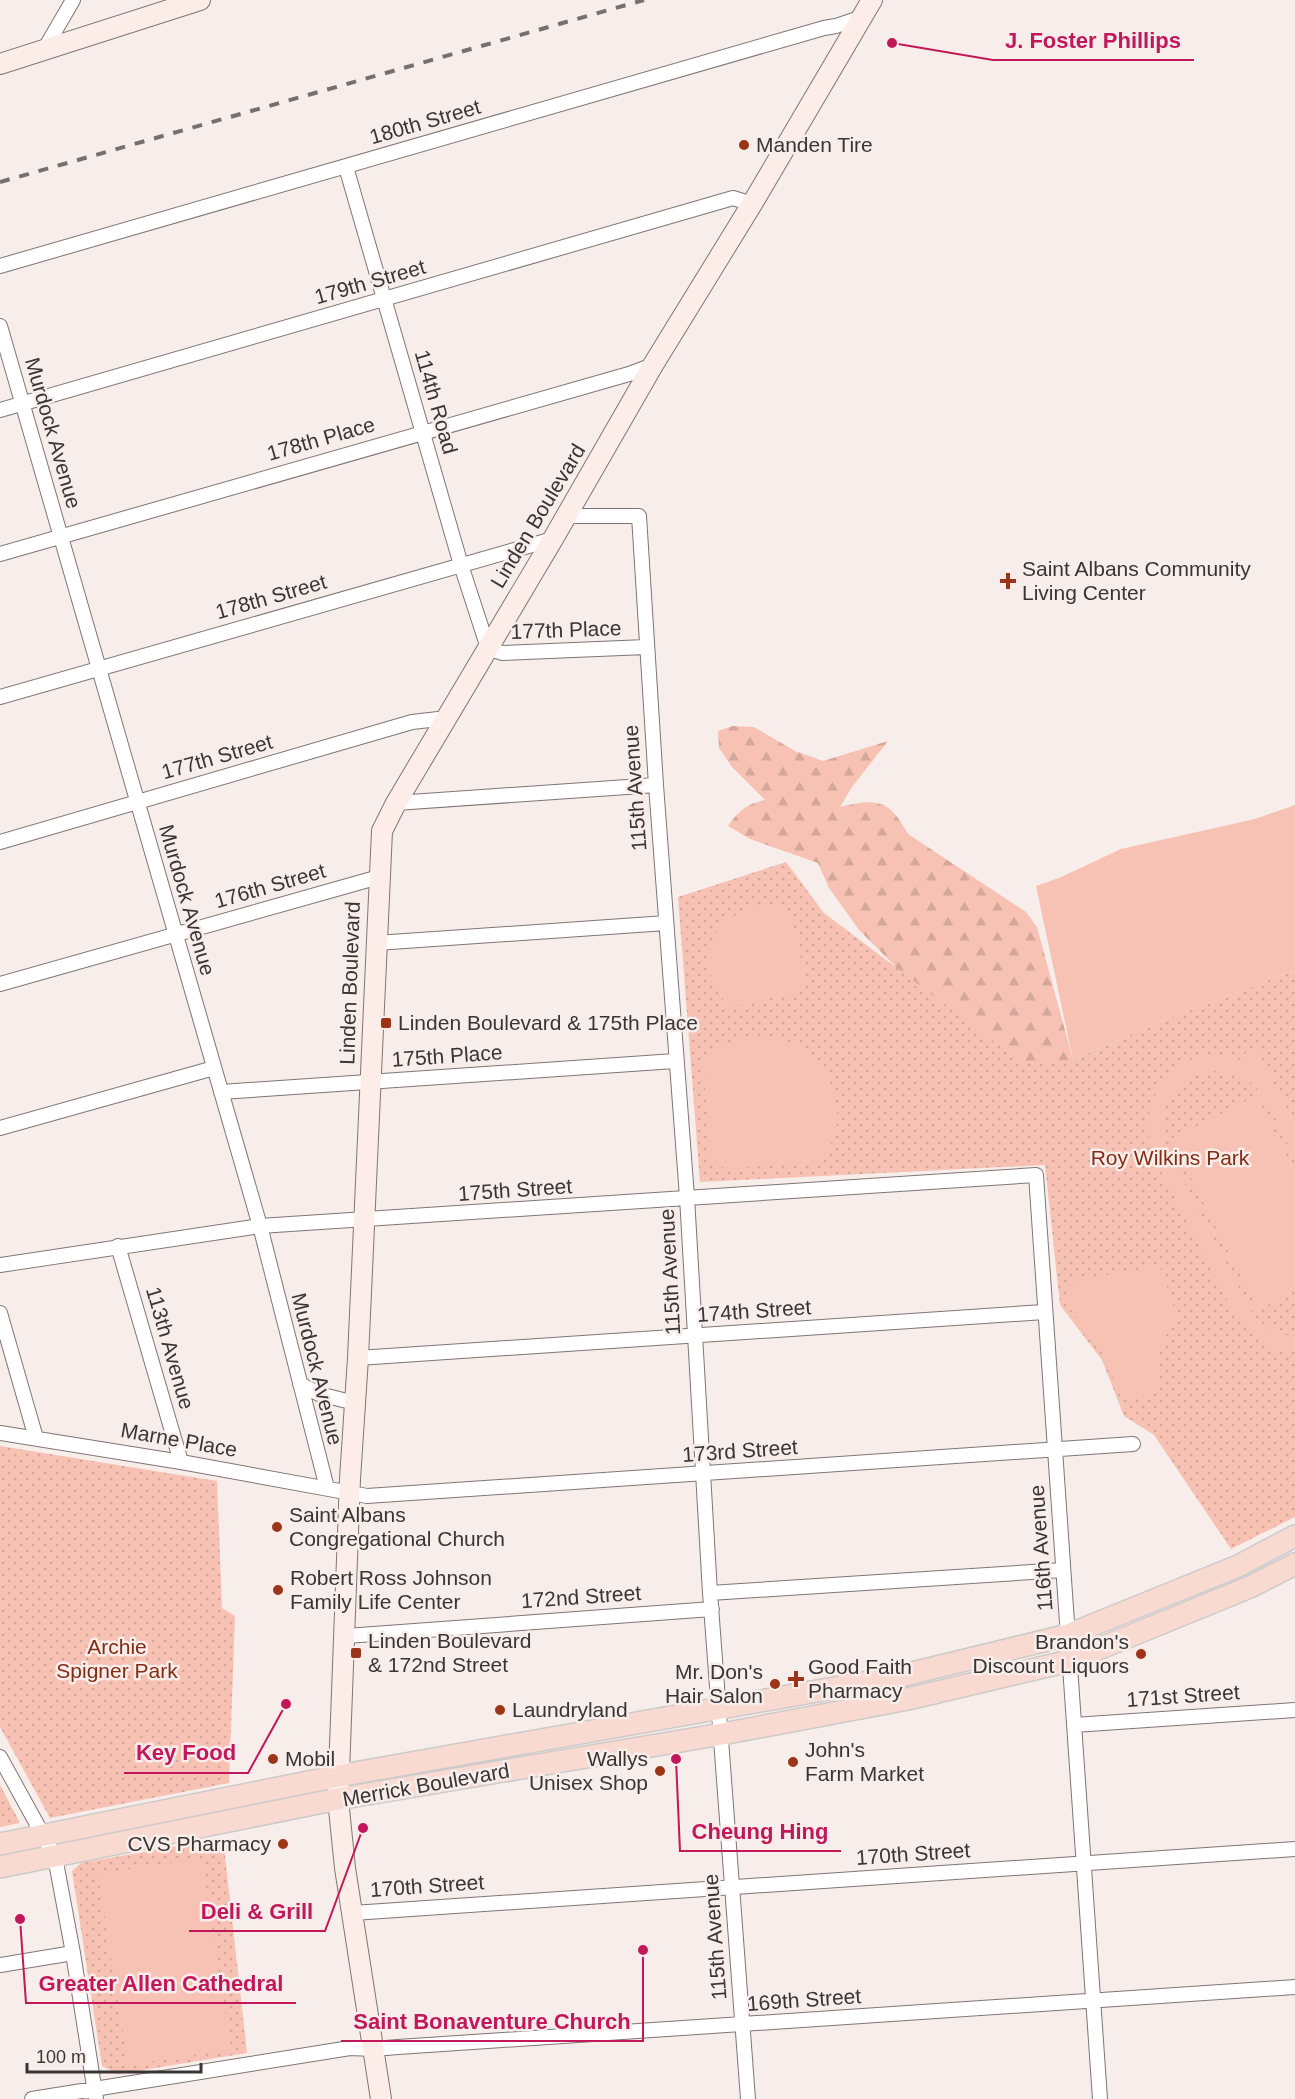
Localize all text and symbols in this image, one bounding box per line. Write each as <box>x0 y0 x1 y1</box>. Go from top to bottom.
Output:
callout: J. Foster Phillips <box>993 20 1194 60</box>
text: J. Foster Phillips <box>1005 28 1181 53</box>
street label: 180th Street <box>367 95 483 148</box>
place label: Manden Tire <box>756 133 873 156</box>
marker: Manden Tire <box>737 138 751 152</box>
street label: 179th Street <box>312 255 428 308</box>
street label: 114th Road <box>411 347 462 456</box>
street label: Murdock Avenue <box>21 355 86 511</box>
street label: 178th Place <box>264 412 377 465</box>
street label: Linden Boulevard <box>486 440 590 592</box>
place label: Saint Albans Community Living Center <box>1022 557 1251 604</box>
street label: 178th Street <box>213 570 329 623</box>
marker: Saint Albans Community Living Center <box>999 572 1017 590</box>
street label: 177th Place <box>510 616 622 643</box>
street label: 115th Avenue <box>619 724 650 852</box>
street label: 177th Street <box>159 730 275 783</box>
street label: Murdock Avenue <box>155 822 220 978</box>
street label: 176th Street <box>212 859 328 912</box>
street label: Linden Boulevard <box>335 901 364 1065</box>
place label: Linden Boulevard & 175th Place <box>398 1011 698 1034</box>
marker: Linden Boulevard & 175th Place <box>379 1016 393 1030</box>
street label: 175th Place <box>391 1040 503 1071</box>
park label: Roy Wilkins Park <box>1091 1146 1250 1169</box>
street label: 175th Street <box>457 1174 573 1205</box>
street label: 115th Avenue <box>655 1208 684 1336</box>
street label: 113th Avenue <box>142 1284 199 1412</box>
street label: Murdock Avenue <box>287 1290 348 1447</box>
street label: 174th Street <box>696 1295 812 1326</box>
street label: Marne Place <box>119 1418 239 1461</box>
street label: 173rd Street <box>682 1435 799 1466</box>
street label: 116th Avenue <box>1025 1484 1056 1612</box>
place label: Saint Albans Congregational Church <box>289 1503 505 1550</box>
marker: Saint Albans Congregational Church <box>270 1520 284 1534</box>
place label: Robert Ross Johnson Family Life Center <box>290 1566 492 1613</box>
street label: 172nd Street <box>520 1581 642 1612</box>
marker: Robert Ross Johnson Family Life Center <box>271 1583 285 1597</box>
place label: Linden Boulevard & 172nd Street <box>368 1629 531 1676</box>
place label: Brandon's Discount Liquors <box>973 1630 1129 1677</box>
park label: Archie Spigner Park <box>56 1635 178 1682</box>
marker: Linden Boulevard & 172nd Street <box>349 1646 363 1660</box>
marker: Brandon's Discount Liquors <box>1134 1647 1148 1661</box>
place label: Good Faith Pharmacy <box>808 1655 912 1702</box>
place label: Mr. Don's Hair Salon <box>665 1660 763 1707</box>
marker: Good Faith Pharmacy <box>789 1672 803 1686</box>
marker: Mr. Don's Hair Salon <box>768 1677 782 1691</box>
street label: 171st Street <box>1126 1680 1240 1711</box>
place label: Laundryland <box>512 1698 628 1721</box>
marker: Laundryland <box>493 1703 507 1717</box>
callout: Key Food <box>124 1733 248 1773</box>
place label: John's Farm Market <box>805 1738 924 1785</box>
text: Key Food <box>136 1740 236 1765</box>
place label: Mobil <box>285 1747 335 1770</box>
place label: Wallys Unisex Shop <box>529 1747 648 1794</box>
marker: Mobil <box>266 1752 280 1766</box>
marker: John's Farm Market <box>786 1755 800 1769</box>
street label: Merrick Boulevard <box>341 1758 511 1811</box>
marker: Wallys Unisex Shop <box>653 1764 667 1778</box>
callout: Cheung Hing <box>680 1811 841 1851</box>
text: Cheung Hing <box>692 1819 828 1844</box>
place label: CVS Pharmacy <box>127 1832 271 1855</box>
marker: CVS Pharmacy <box>276 1837 290 1851</box>
street label: 170th Street <box>855 1838 971 1869</box>
street label: 170th Street <box>369 1870 485 1901</box>
street label: 115th Avenue <box>699 1873 730 2001</box>
callout: Deli & Grill <box>189 1891 325 1931</box>
text: Deli & Grill <box>201 1899 313 1924</box>
callout: Greater Allen Cathedral <box>26 1963 296 2003</box>
text: Greater Allen Cathedral <box>39 1971 283 1996</box>
street label: 169th Street <box>746 1984 862 2015</box>
callout: Saint Bonaventure Church <box>341 2001 643 2041</box>
text: Saint Bonaventure Church <box>353 2009 631 2034</box>
scale bar <box>27 2036 201 2074</box>
text: 100 m <box>36 2047 86 2067</box>

